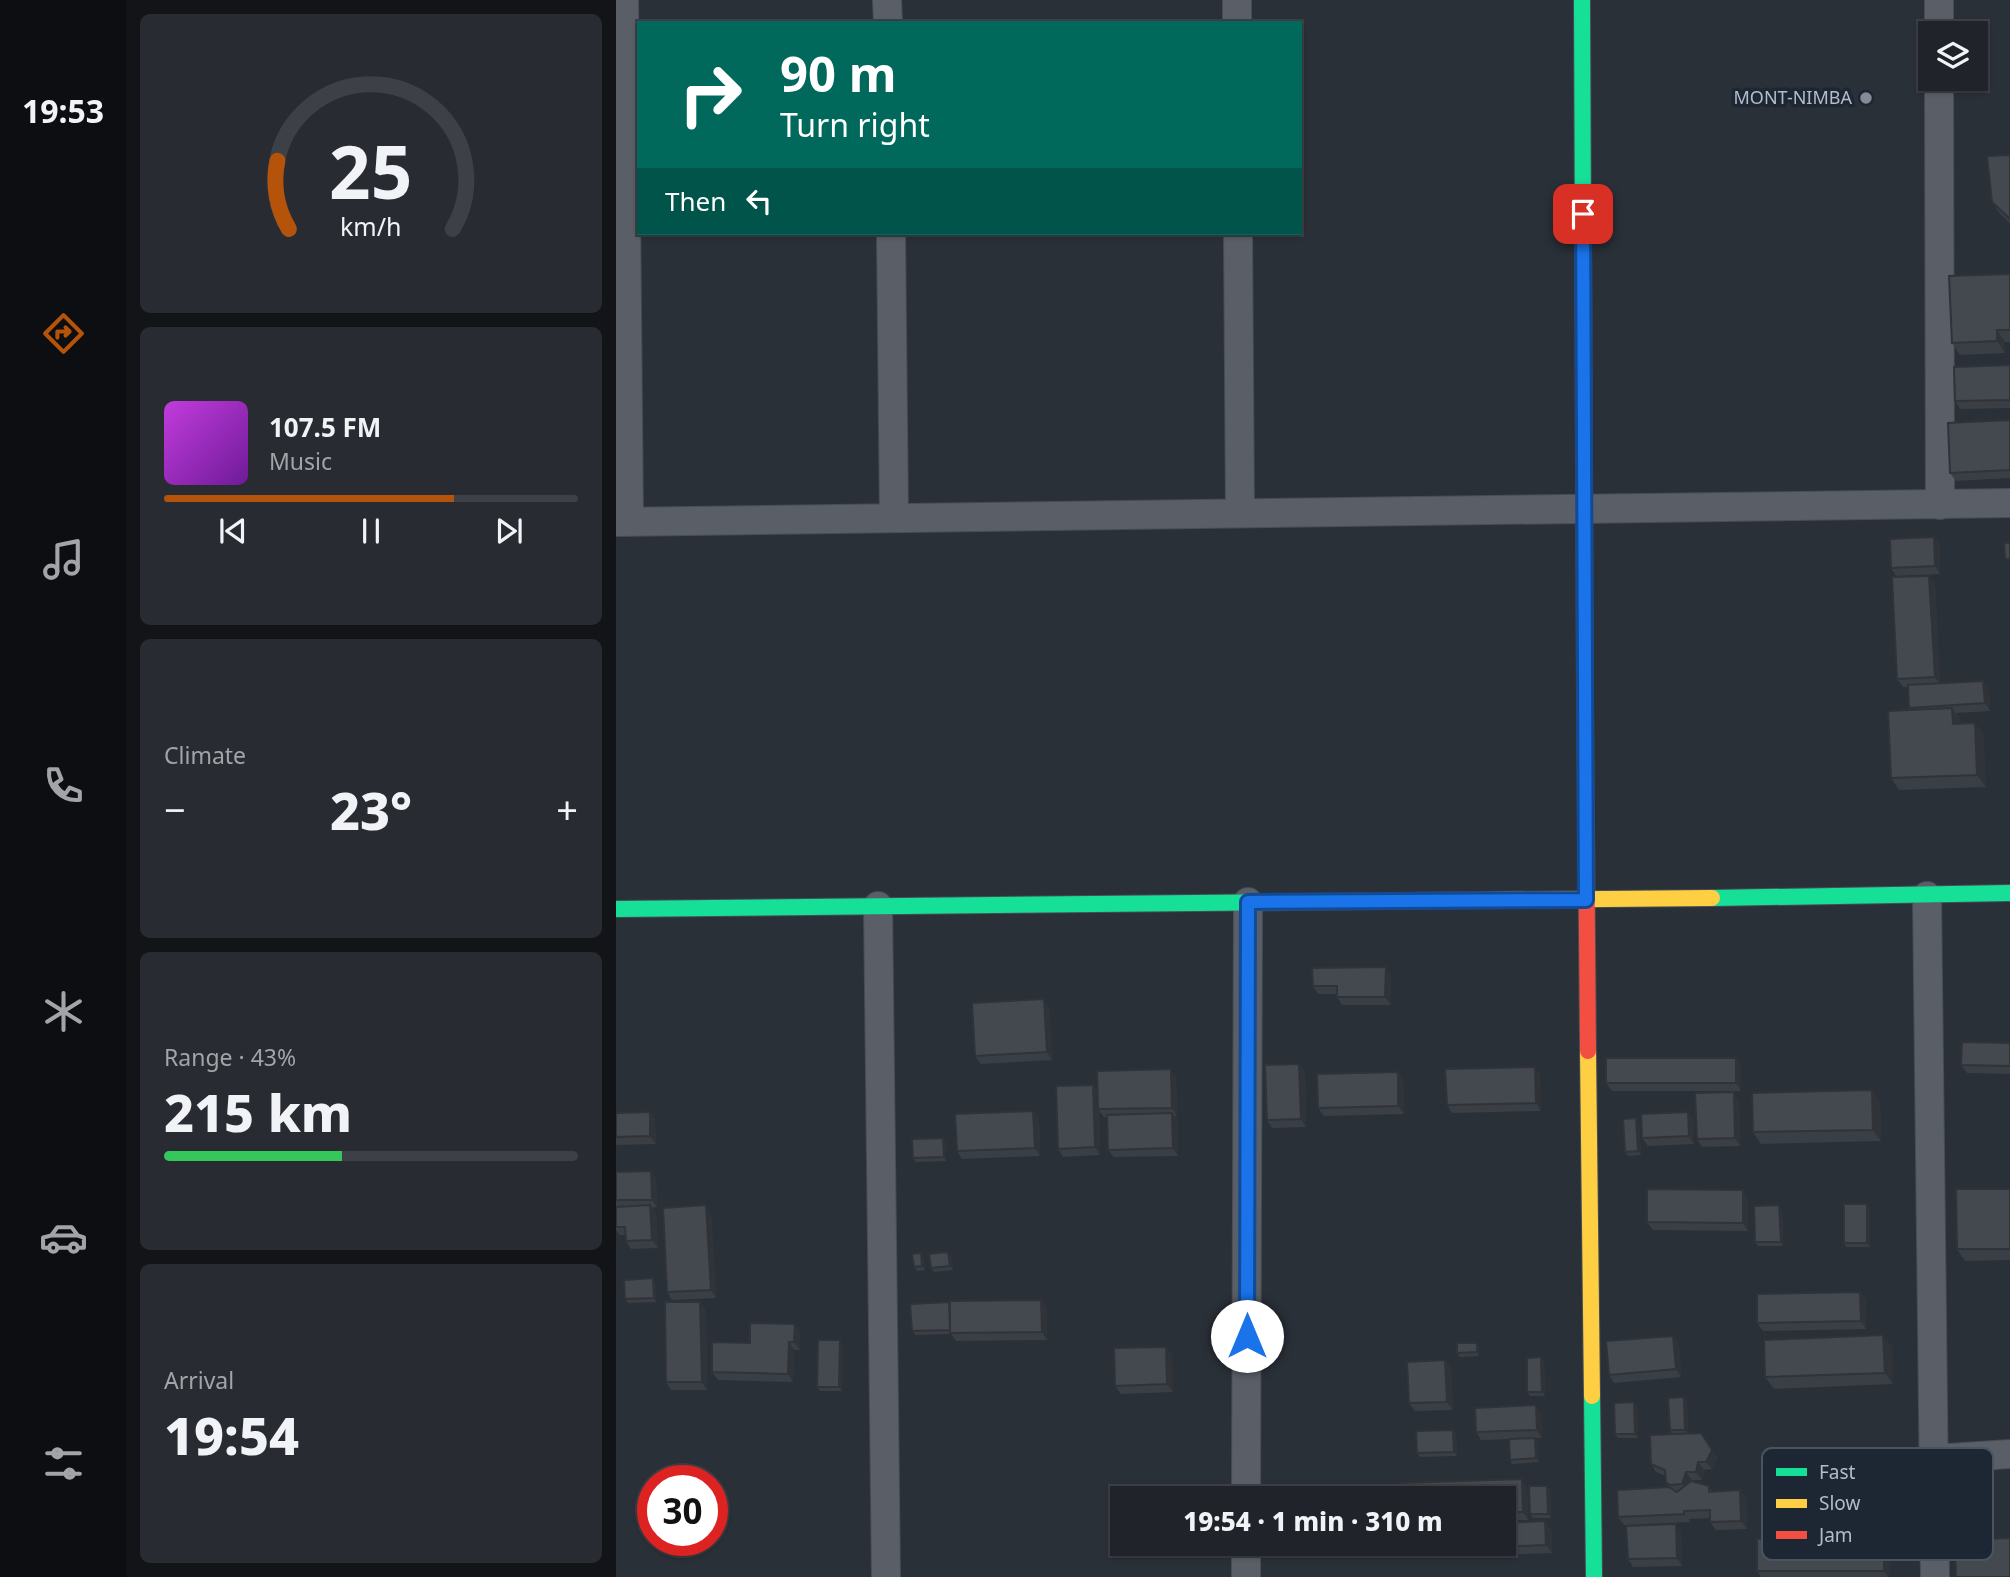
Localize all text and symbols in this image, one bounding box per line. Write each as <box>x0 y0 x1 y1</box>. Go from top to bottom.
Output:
map controls <box>1918 21 1988 91</box>
button: layers <box>1918 21 1988 91</box>
text: 90 m <box>780 40 897 106</box>
icon: right <box>665 49 756 140</box>
place label: MONT-NIMBA <box>1734 85 1852 109</box>
text: 19:53 <box>22 89 104 132</box>
marker: MONT-NIMBA <box>1858 90 1874 106</box>
text: Turn right <box>780 103 930 146</box>
text: 25 <box>329 122 413 221</box>
icon: left <box>740 182 778 220</box>
text: Then <box>665 183 726 219</box>
pin <box>1553 184 1613 244</box>
icon: arrive <box>1564 195 1602 233</box>
text: km/h <box>340 209 402 243</box>
icon: directions <box>39 309 88 358</box>
text: 107.5 FM <box>269 409 381 445</box>
text: Music <box>269 445 332 477</box>
icon: previous <box>214 512 252 550</box>
icon: pause <box>352 512 390 550</box>
icon: next <box>490 512 528 550</box>
icon: music <box>39 535 88 584</box>
text: Climate <box>164 739 246 771</box>
icon: phone <box>39 761 88 810</box>
text: 23° <box>330 774 412 845</box>
text: − <box>164 783 186 835</box>
text: + <box>556 783 578 835</box>
icon: climate <box>39 987 88 1036</box>
text: Range · 43% <box>164 1041 296 1073</box>
text: 215 km <box>164 1076 352 1147</box>
icon: car <box>39 1213 88 1262</box>
position arrow <box>1210 1299 1284 1373</box>
text: Arrival <box>164 1364 234 1396</box>
text: 19:54 <box>164 1399 299 1470</box>
icon: filters <box>39 1439 88 1488</box>
legend <box>1762 1448 1993 1560</box>
text: Fast <box>1819 1459 1856 1485</box>
speed limit sign: 30 <box>637 1465 728 1556</box>
text: Slow <box>1819 1490 1860 1516</box>
text: 19:54 · 1 min · 310 m <box>1183 1503 1443 1539</box>
text: Jam <box>1817 1522 1853 1548</box>

